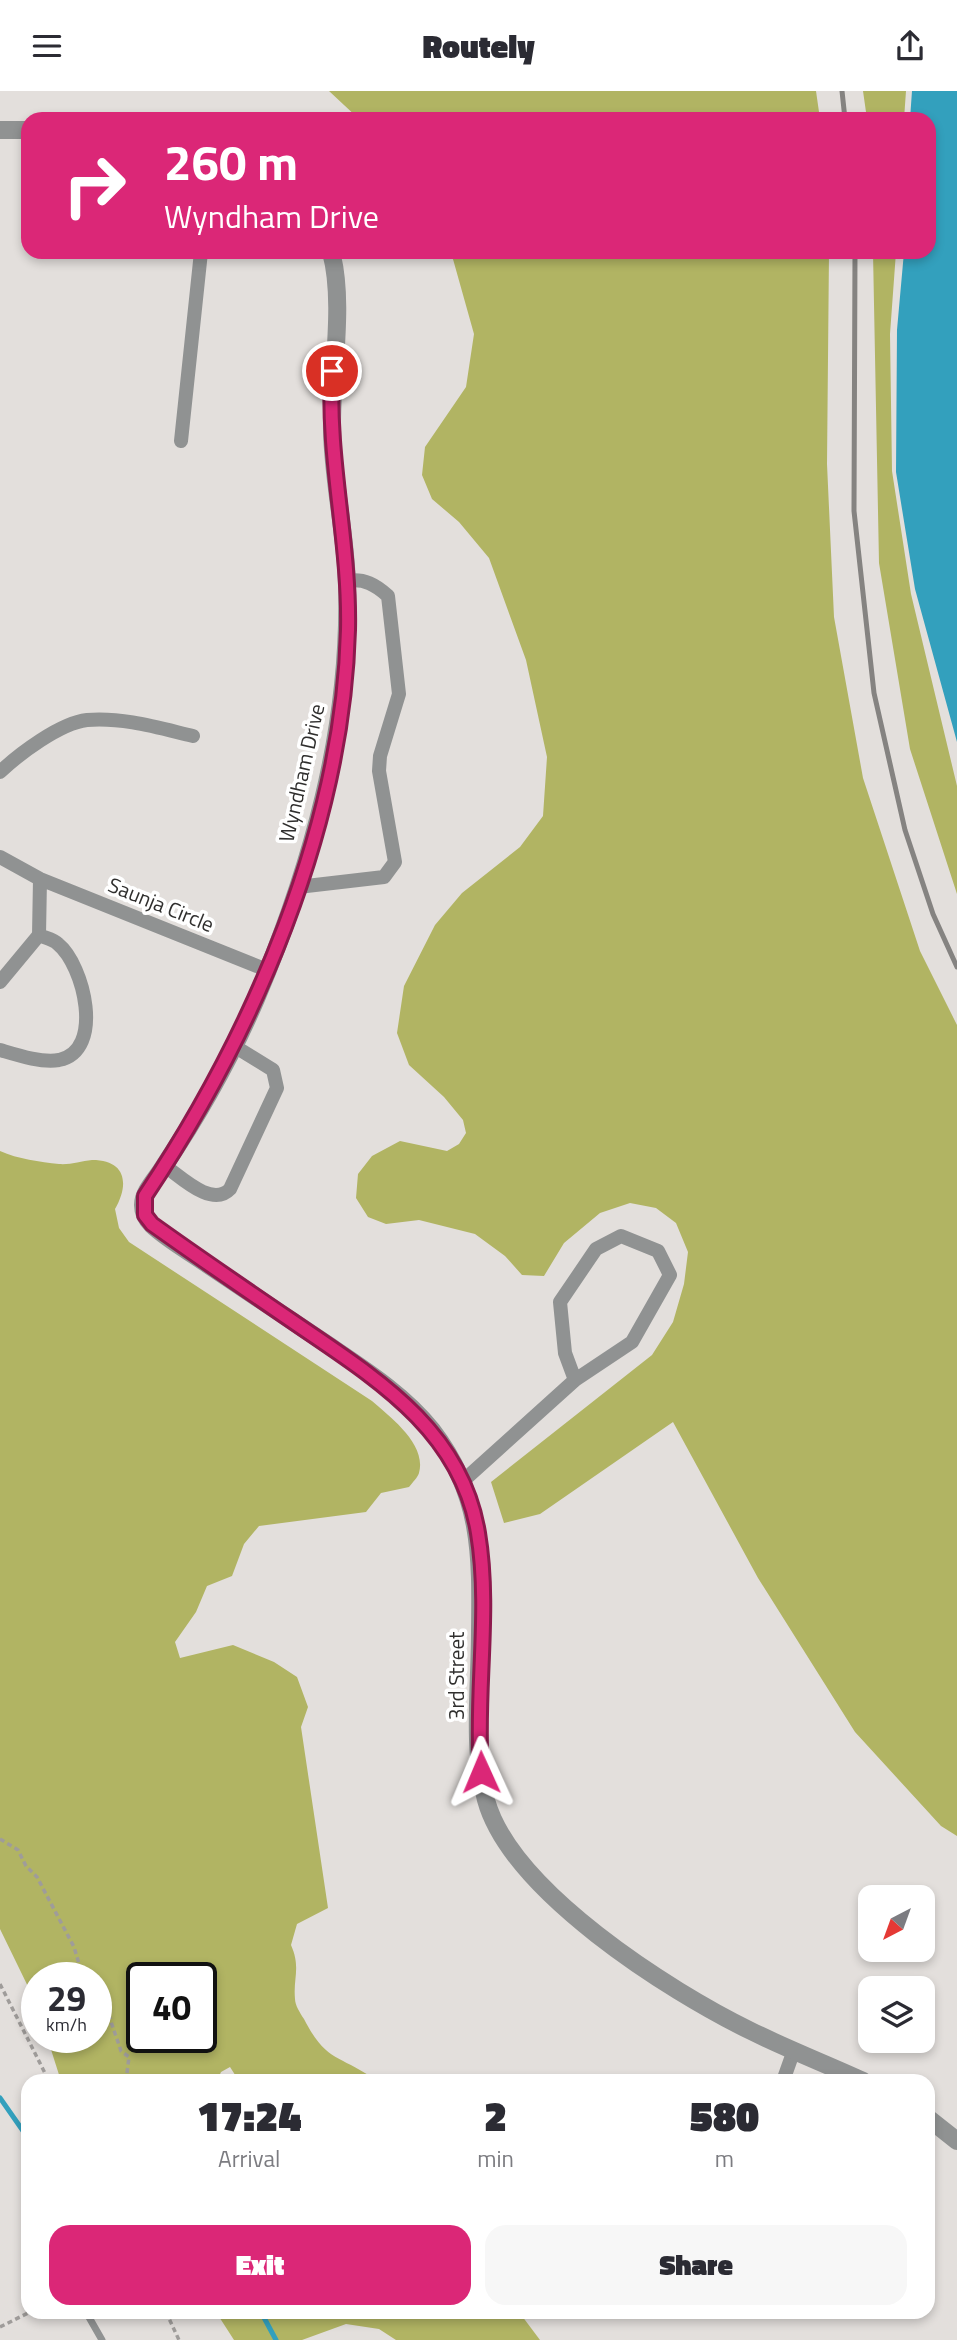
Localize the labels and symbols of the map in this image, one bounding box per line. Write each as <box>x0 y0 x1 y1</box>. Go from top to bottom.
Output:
pin <box>302 341 362 401</box>
street label: Wyndham Drive <box>270 700 332 845</box>
street label: Saunja Circle <box>104 868 219 940</box>
street label: 3rd Street <box>440 1631 472 1720</box>
position arrow <box>444 1735 518 1809</box>
north arrow <box>858 1885 934 1962</box>
speed limit sign: 40 <box>126 1962 217 2053</box>

